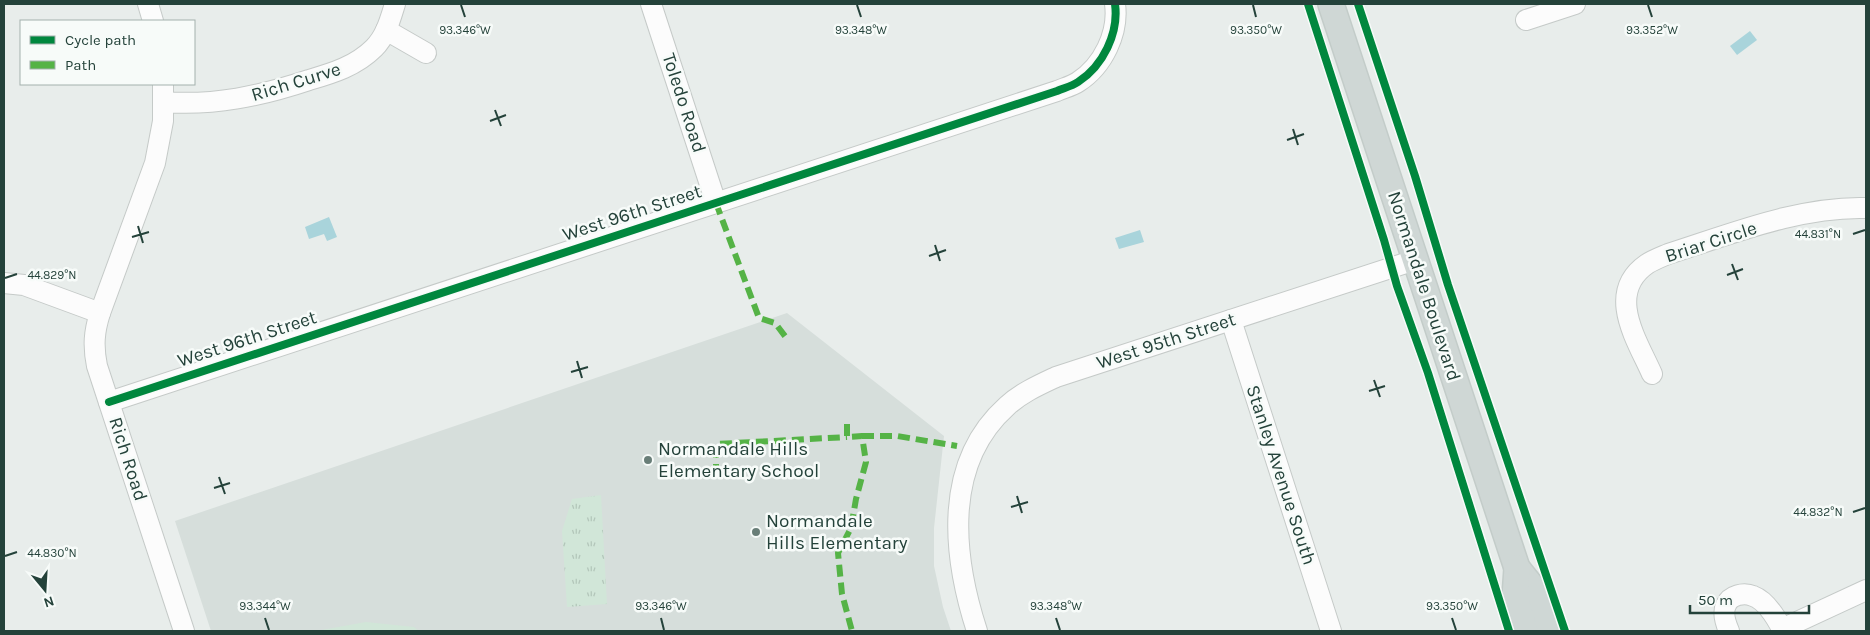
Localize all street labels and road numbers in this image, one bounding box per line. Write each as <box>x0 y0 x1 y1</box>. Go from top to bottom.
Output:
street label: Toledo Road <box>658 50 710 156</box>
street label: Rich Curve <box>249 58 343 106</box>
street label: West 96th Street <box>560 180 704 246</box>
street label: Normandale Boulevard <box>1383 188 1465 384</box>
street label: Briar Circle <box>1662 217 1760 267</box>
street label: West 96th Street <box>175 306 319 372</box>
street label: West 95th Street <box>1094 308 1238 374</box>
street label: Stanley Avenue South <box>1241 382 1321 568</box>
street label: Rich Road <box>104 414 152 504</box>

